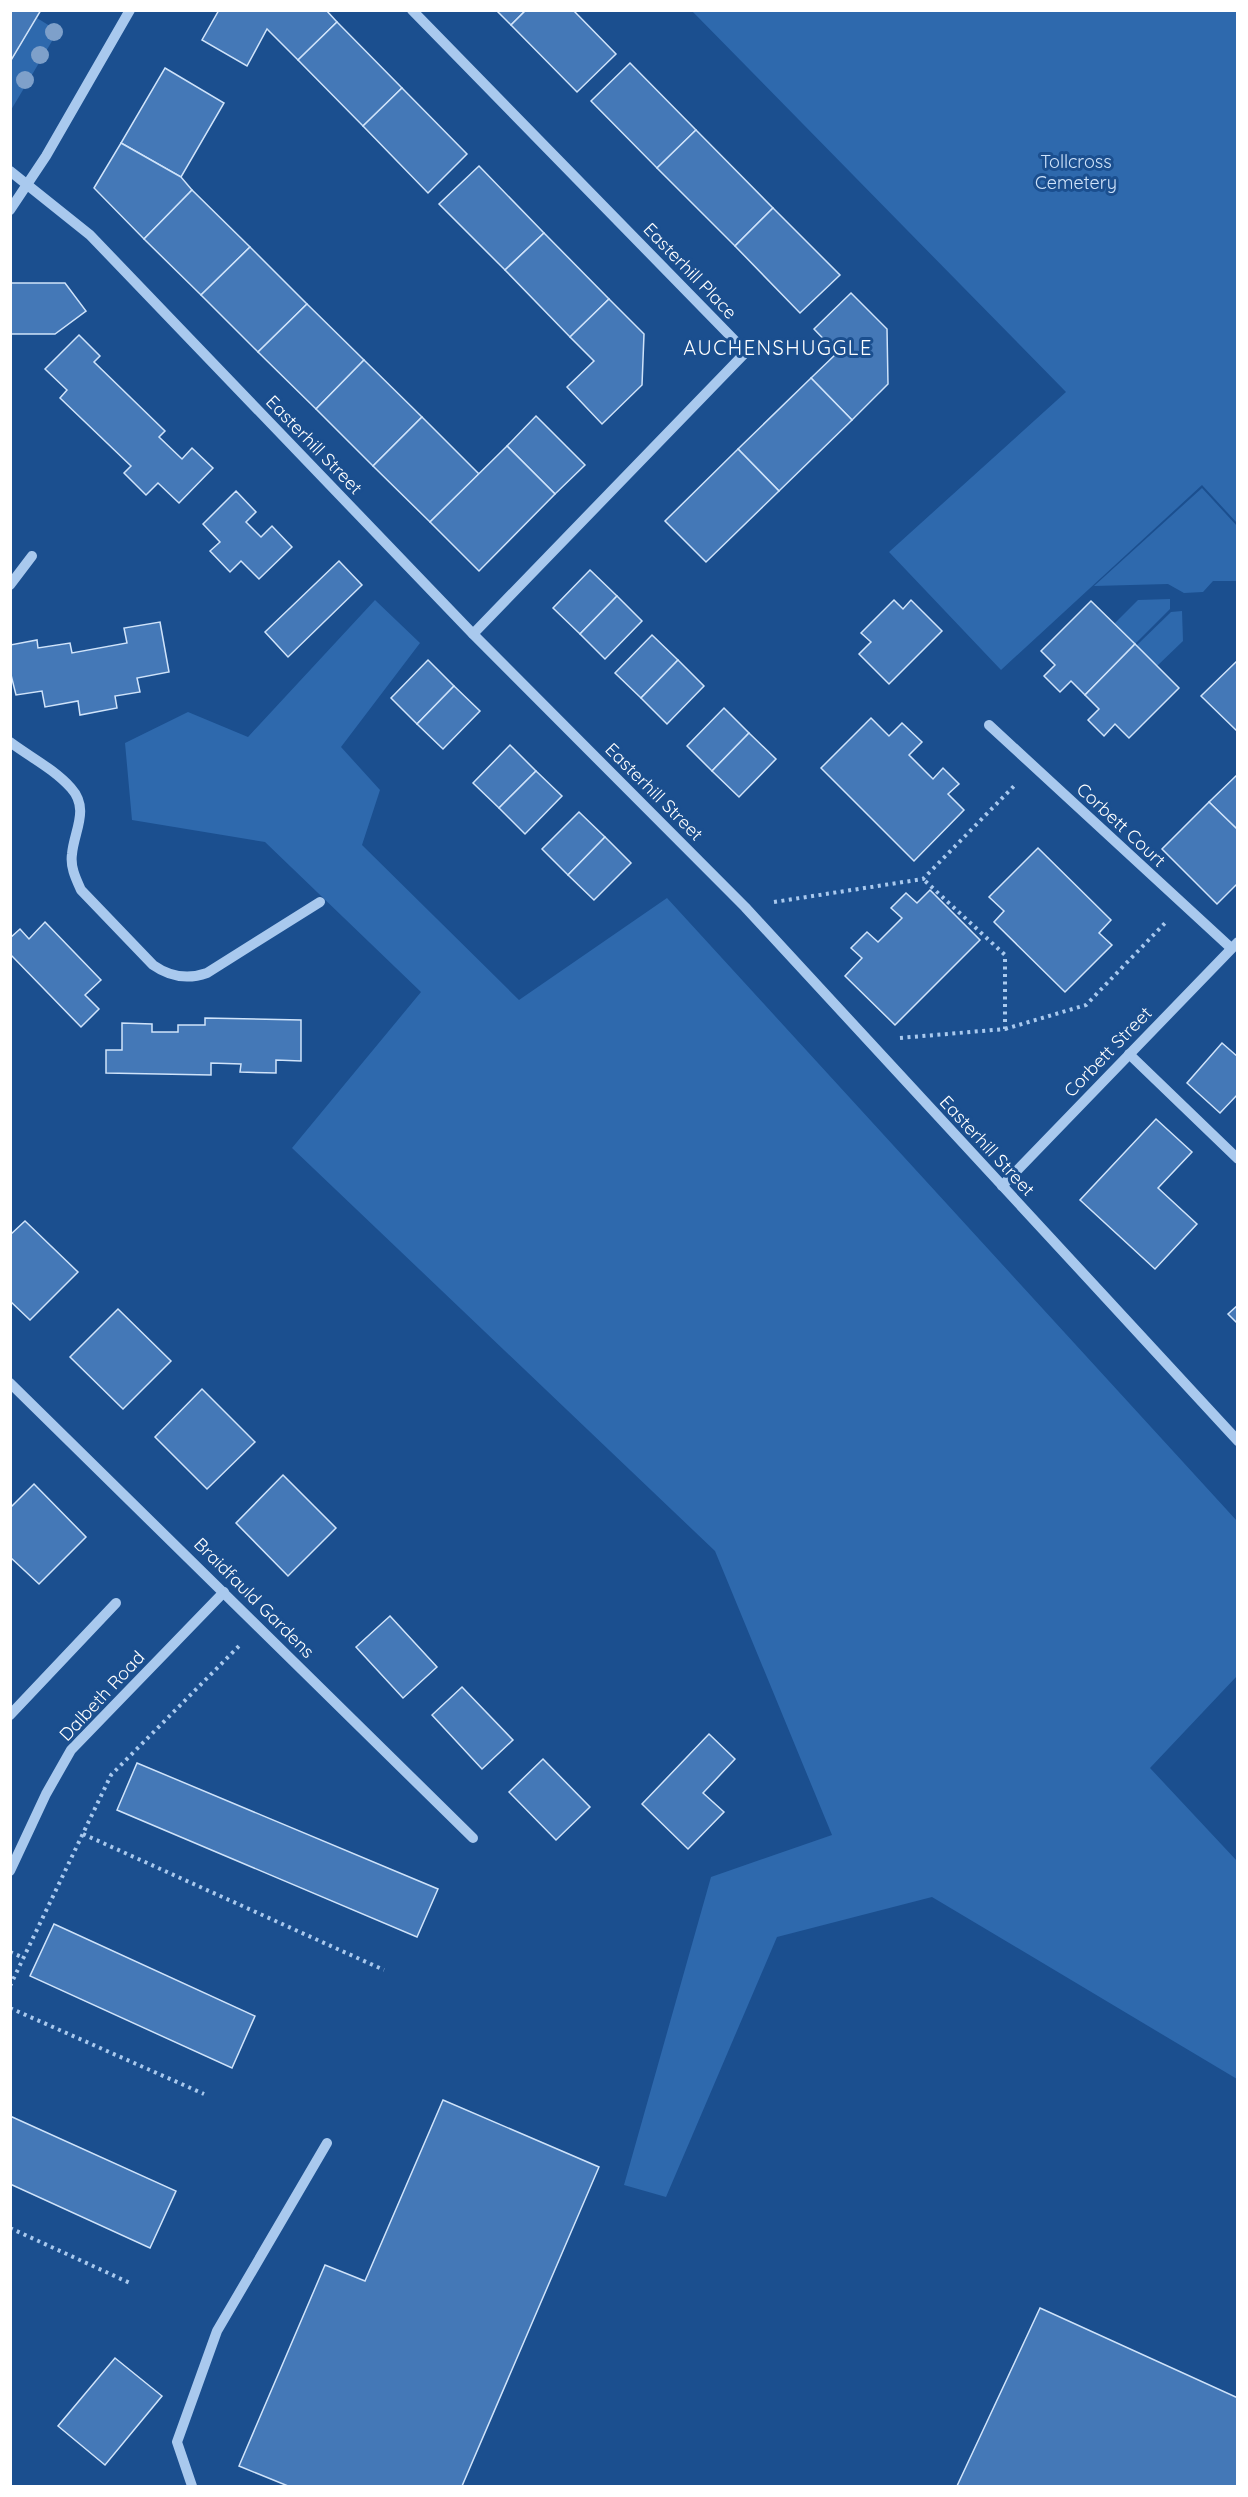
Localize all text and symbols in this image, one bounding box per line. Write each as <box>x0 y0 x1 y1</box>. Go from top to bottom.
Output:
park label: Tollcross Cemetery <box>1035 150 1117 194</box>
street label: Easterhill Place <box>639 218 742 324</box>
district label: AUCHENSHUGGLE <box>683 335 873 360</box>
street label: Easterhill Street <box>261 390 367 499</box>
street label: Easterhill Street <box>601 738 708 845</box>
street label: Corbett Court <box>1072 777 1171 872</box>
street label: Corbett Street <box>1059 1002 1157 1102</box>
street label: Easterhill Street <box>935 1091 1040 1201</box>
street label: Braidfauld Gardens <box>189 1532 320 1663</box>
street label: Dalbeth Road <box>54 1646 149 1746</box>

